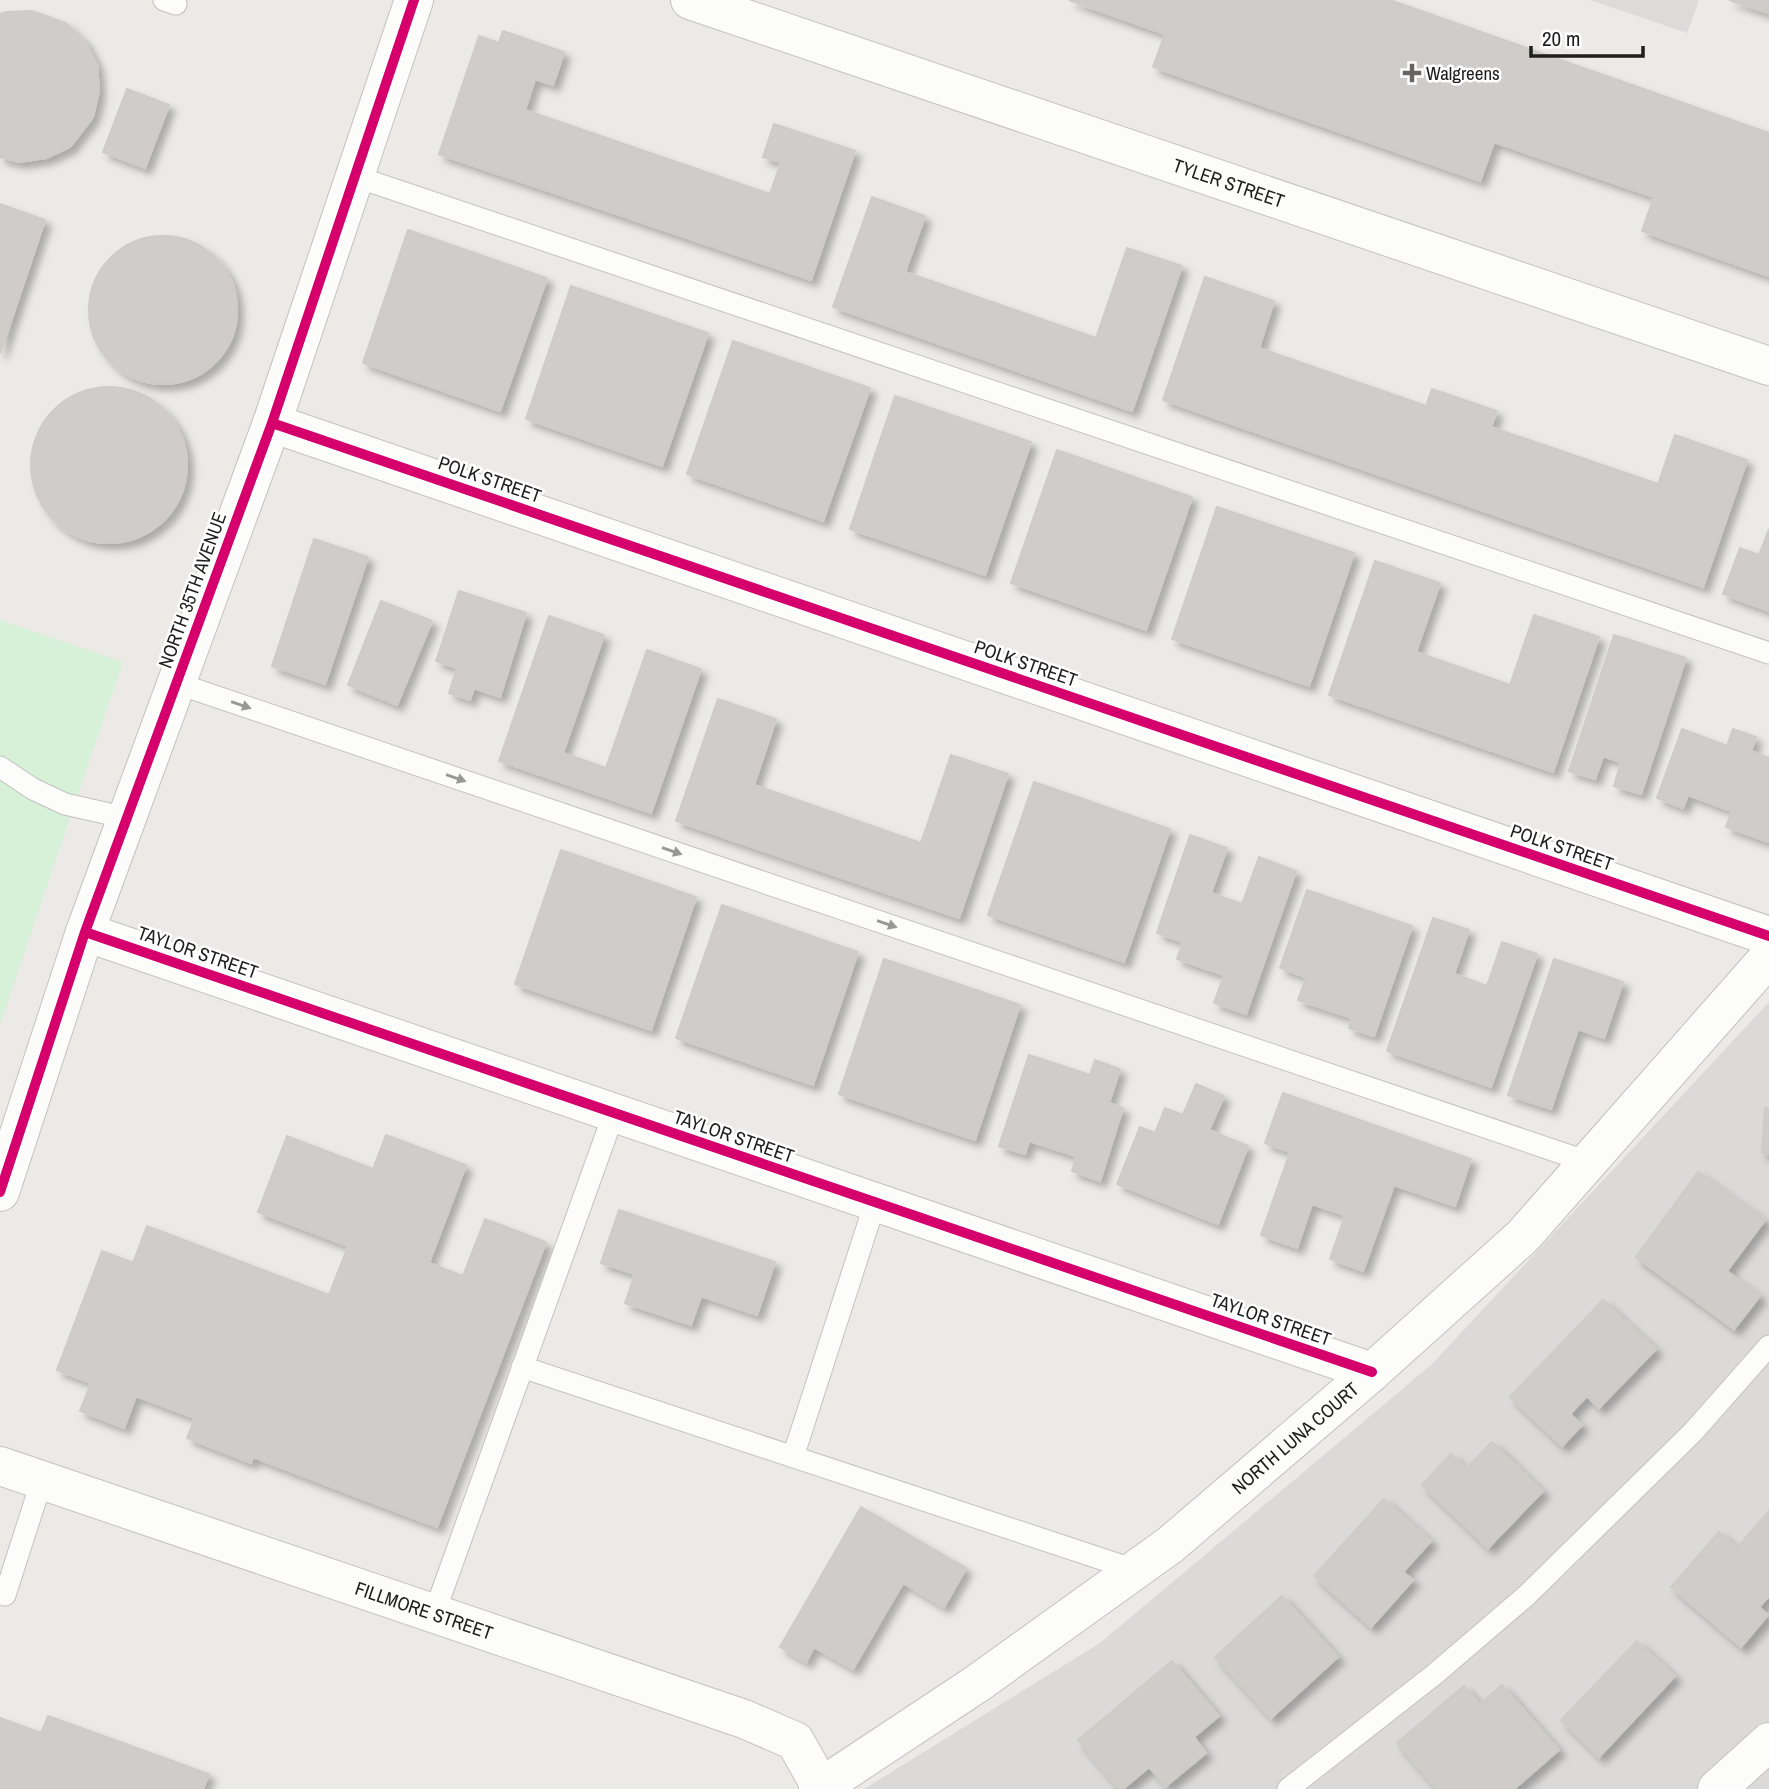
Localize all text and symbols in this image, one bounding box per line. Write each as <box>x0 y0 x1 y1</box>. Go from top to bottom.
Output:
scale bar <box>1531 14 1643 58</box>
text: 20 m <box>1542 24 1580 53</box>
place label: Walgreens <box>1426 60 1500 86</box>
marker: Walgreens <box>1404 65 1420 81</box>
street label: TYLER STREET <box>1170 152 1288 214</box>
street label: POLK STREET <box>435 449 545 509</box>
street label: NORTH 35TH AVENUE <box>152 509 232 671</box>
street label: POLK STREET <box>971 633 1081 693</box>
one-way arrow <box>230 700 251 711</box>
one-way arrow <box>446 773 467 784</box>
street label: POLK STREET <box>1507 817 1617 877</box>
one-way arrow <box>661 846 682 857</box>
street label: TAYLOR STREET <box>134 919 262 985</box>
one-way arrow <box>877 919 898 930</box>
street label: TAYLOR STREET <box>670 1103 798 1169</box>
street label: TAYLOR STREET <box>1207 1286 1335 1352</box>
street label: NORTH LUNA COURT <box>1226 1376 1364 1500</box>
street label: FILLMORE STREET <box>352 1575 497 1646</box>

